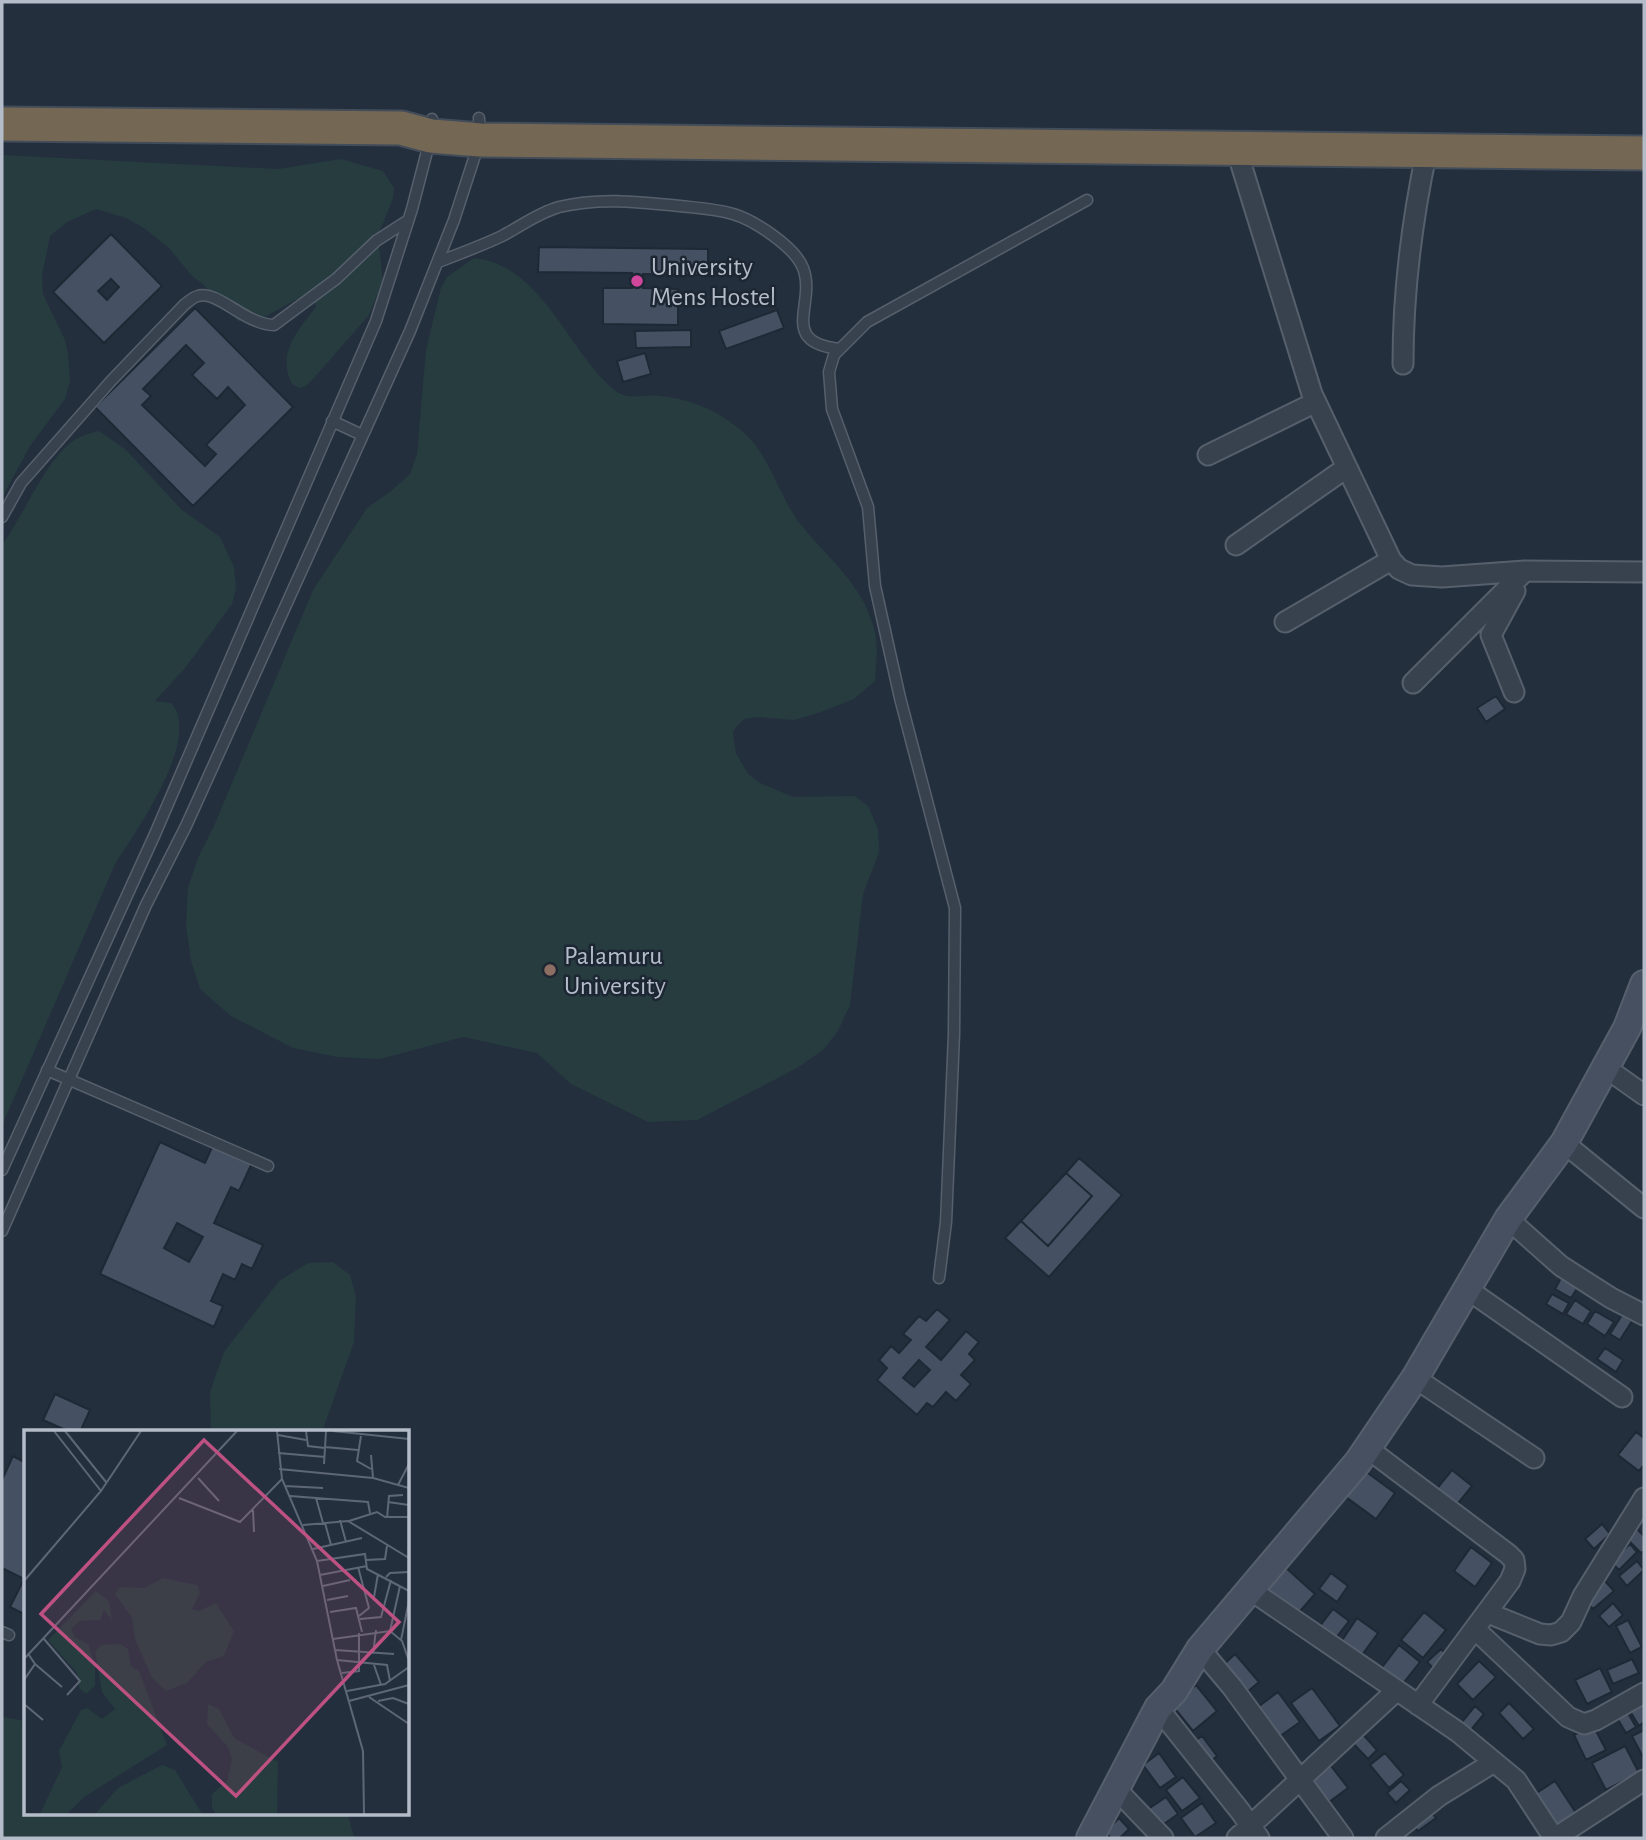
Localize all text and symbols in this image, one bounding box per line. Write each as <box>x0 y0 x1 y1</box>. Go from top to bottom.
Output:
place label: University Mens Hostel <box>651 254 776 310</box>
marker: University Mens Hostel <box>629 273 645 289</box>
place label: Palamuru University <box>564 943 666 999</box>
marker: Palamuru University <box>542 962 558 978</box>
inset map <box>24 1430 410 1815</box>

